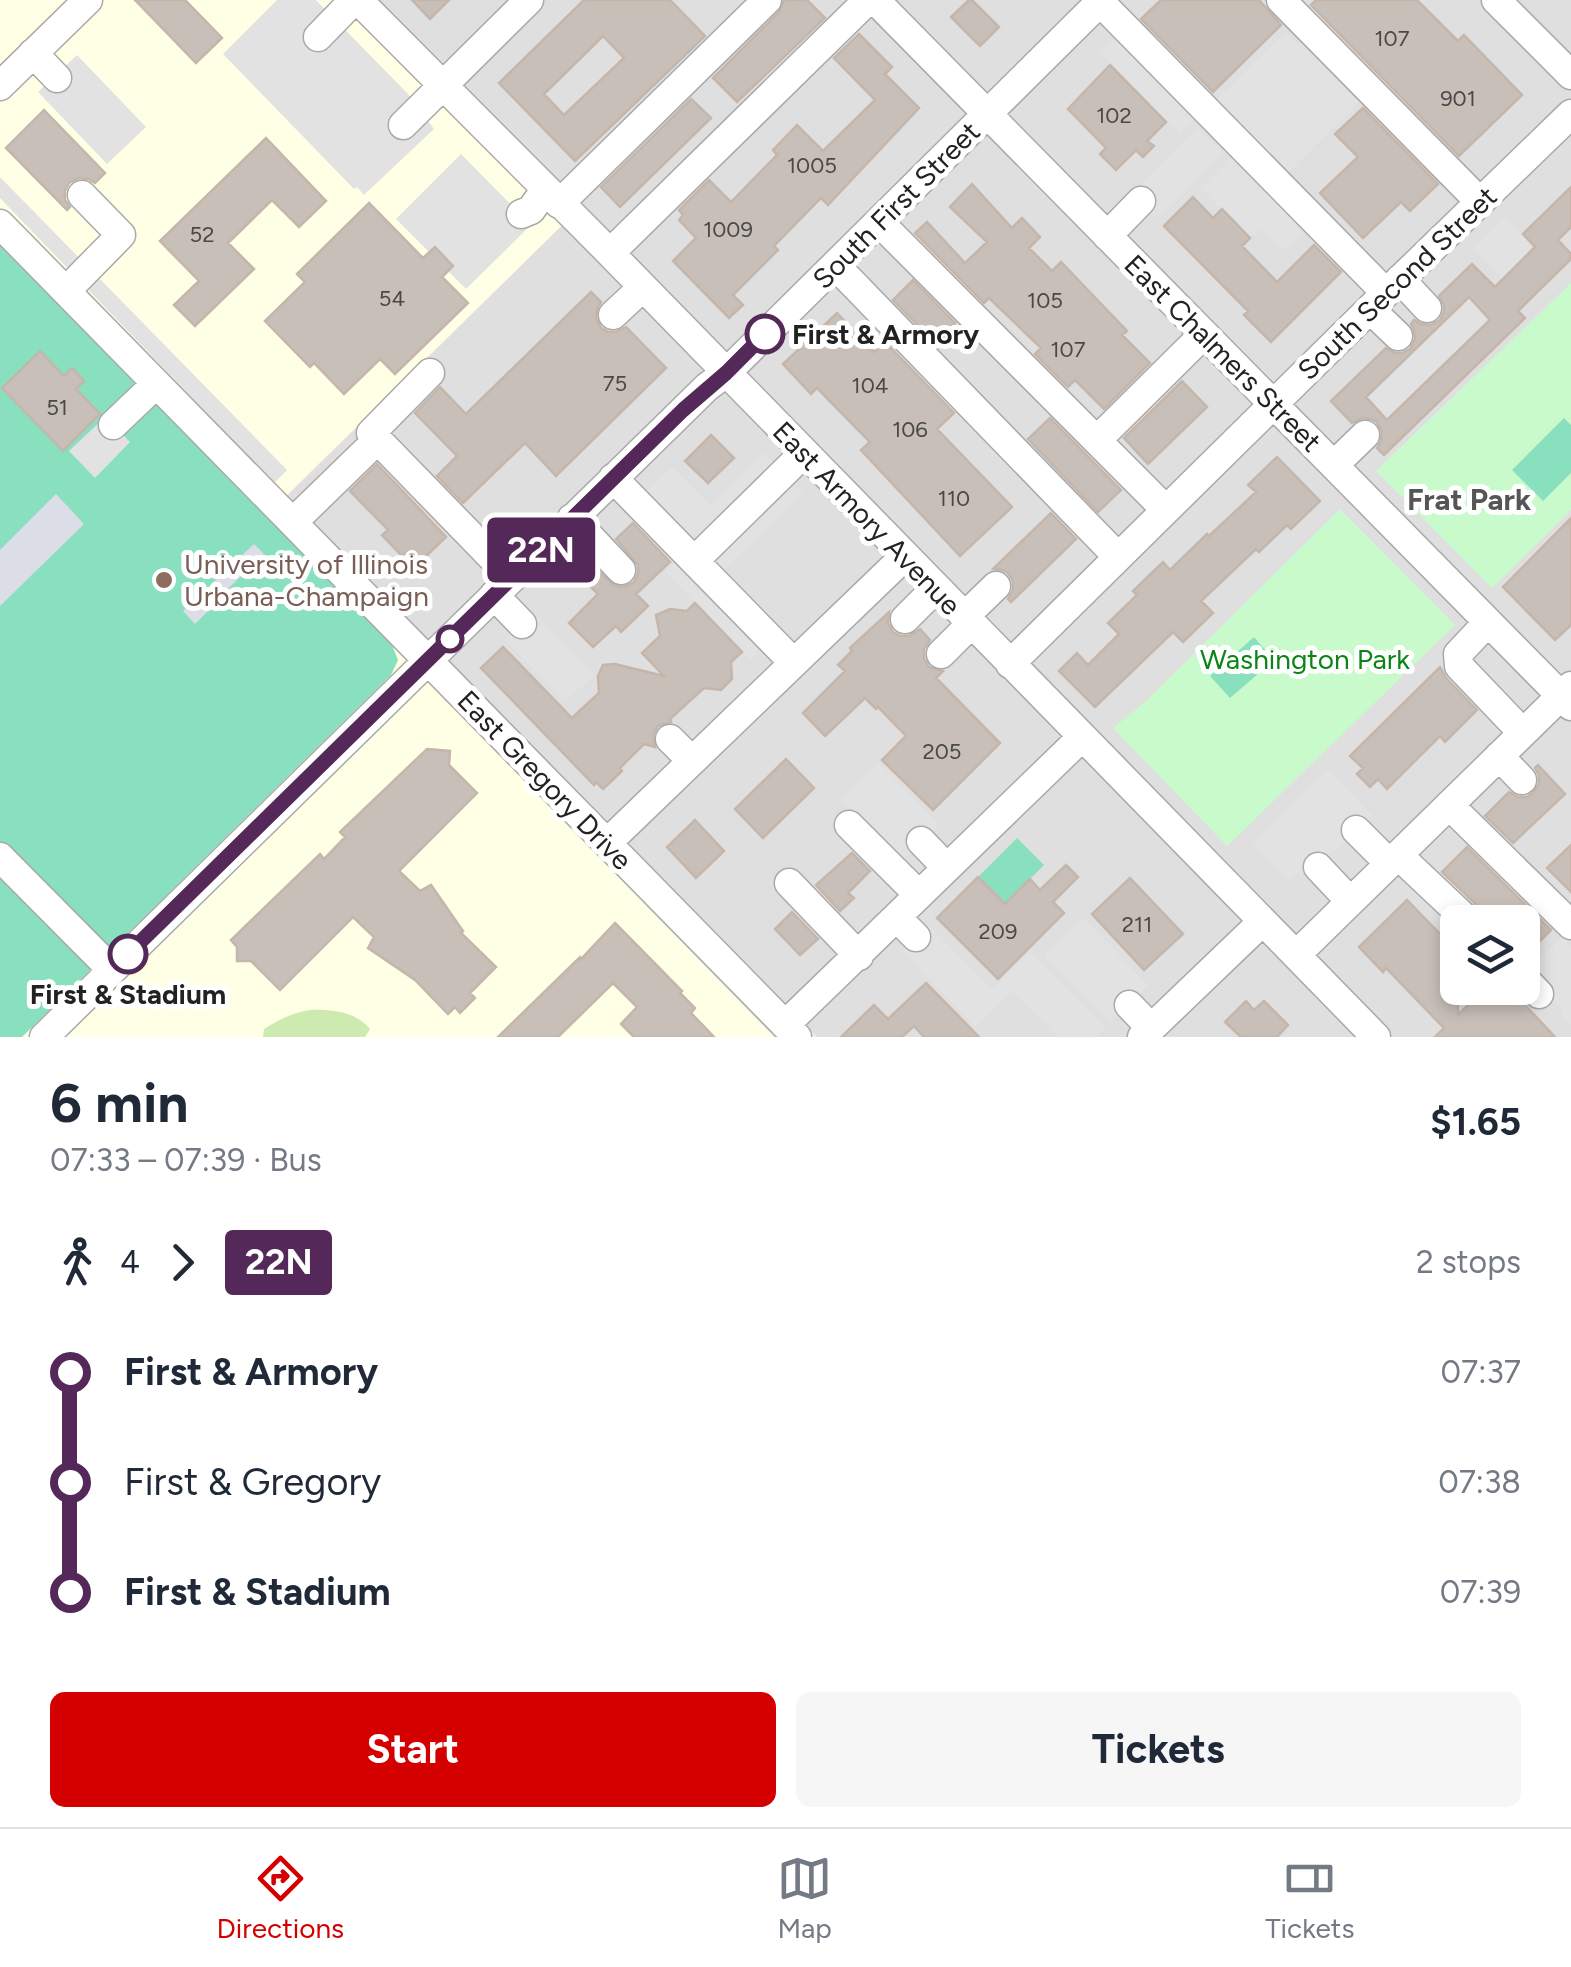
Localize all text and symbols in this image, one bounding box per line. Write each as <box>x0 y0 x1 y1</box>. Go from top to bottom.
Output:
house number: 107 <box>1374 25 1410 52</box>
house number: 901 <box>1440 85 1476 112</box>
house number: 102 <box>1096 102 1132 129</box>
street label: South First Street <box>805 114 987 296</box>
house number: 1005 <box>787 152 837 179</box>
street label: South Second Street <box>1290 179 1504 387</box>
house number: 1009 <box>703 216 753 243</box>
house number: 52 <box>190 221 214 248</box>
street label: East Chalmers Street <box>1117 247 1329 459</box>
house number: 54 <box>379 285 405 312</box>
house number: 105 <box>1027 287 1063 314</box>
marker: First & Armory <box>746 315 784 353</box>
place label: First & Armory <box>792 317 980 351</box>
house number: 107 <box>1050 336 1086 363</box>
house number: 75 <box>603 370 627 397</box>
house number: 104 <box>852 372 888 399</box>
house number: 51 <box>46 394 68 421</box>
street label: East Armory Avenue <box>766 414 968 622</box>
house number: 106 <box>892 416 928 443</box>
district label: Frat Park <box>1407 481 1531 518</box>
house number: 110 <box>938 485 970 512</box>
line badge: 22N <box>484 518 598 582</box>
text: 22N <box>507 529 575 571</box>
place label: University of Illinois Urbana-Champaign <box>184 547 429 613</box>
marker: University of Illinois Urbana-Champaign <box>153 569 175 591</box>
unlabelled marker <box>437 626 463 652</box>
park label: Washington Park <box>1200 642 1410 676</box>
street label: East Gregory Drive <box>451 683 639 877</box>
house number: 205 <box>922 738 962 765</box>
map controls <box>1440 905 1540 1005</box>
button: layers <box>1440 905 1540 1005</box>
house number: 211 <box>1122 911 1152 938</box>
house number: 209 <box>979 918 1017 945</box>
marker: First & Stadium <box>109 935 147 973</box>
place label: First & Stadium <box>30 977 226 1011</box>
text: 6 min <box>50 1070 189 1136</box>
text: $1.65 <box>1430 1099 1521 1145</box>
text: 07:33 – 07:39 · Bus <box>50 1141 322 1179</box>
icon: walk <box>50 1235 105 1290</box>
icon: forward <box>155 1235 210 1290</box>
text: 22N <box>245 1241 312 1283</box>
text: 4 <box>120 1243 140 1281</box>
text: 2 stops <box>1416 1243 1521 1281</box>
text: First & Armory <box>124 1349 378 1395</box>
text: 07:37 <box>1441 1353 1521 1391</box>
text: First & Gregory <box>124 1459 381 1505</box>
text: 07:38 <box>1438 1463 1521 1501</box>
text: First & Stadium <box>124 1569 391 1615</box>
text: 07:39 <box>1440 1573 1521 1611</box>
button: Start <box>50 1692 776 1807</box>
button: Tickets <box>796 1692 1521 1807</box>
tab: Directions <box>217 1851 344 1945</box>
tab: Map <box>777 1851 832 1945</box>
tab: Tickets <box>1265 1851 1354 1945</box>

